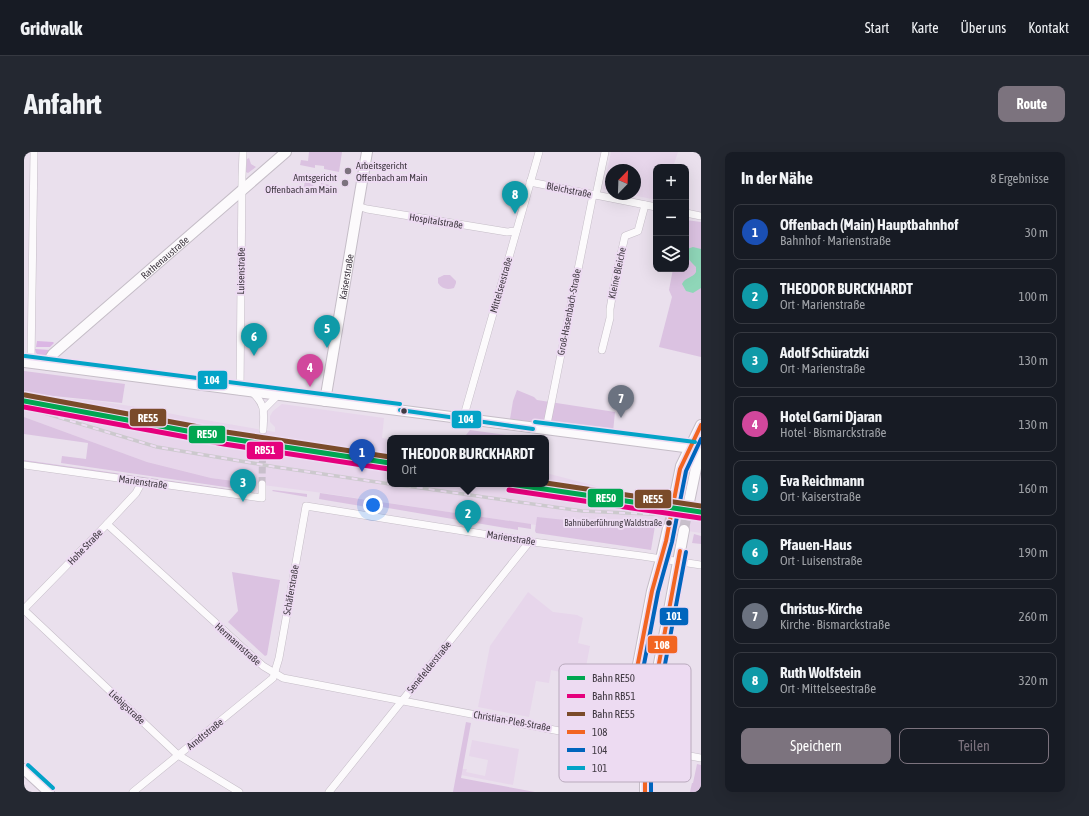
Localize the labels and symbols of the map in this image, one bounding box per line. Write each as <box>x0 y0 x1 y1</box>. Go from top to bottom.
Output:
place label: Arbeitsgericht Offenbach am Main <box>356 160 428 183</box>
north arrow <box>605 164 641 200</box>
marker: Arbeitsgericht Offenbach am Main <box>343 166 353 176</box>
place label: Amtsgericht Offenbach am Main <box>265 172 337 195</box>
marker: Amtsgericht Offenbach am Main <box>340 178 350 188</box>
street label: Bleichstraße <box>546 180 593 200</box>
pin: 8 <box>502 181 528 214</box>
street label: Hospitalstraße <box>408 211 464 231</box>
street label: Rathenaustraße <box>139 233 191 281</box>
street label: Kleine Bleiche <box>606 246 628 300</box>
street label: Luisenstraße <box>235 247 247 295</box>
street label: Kaiserstraße <box>337 253 355 300</box>
street label: Mittelseestraße <box>488 255 514 314</box>
street label: Groß-Hasenbach-Straße <box>555 267 583 356</box>
pin: 5 <box>314 315 340 348</box>
pin: 6 <box>241 323 267 356</box>
pin: 4 <box>297 354 323 387</box>
line badge: 104 <box>197 370 228 390</box>
text: 104 <box>204 374 220 386</box>
pin: 7 <box>608 385 634 418</box>
unlabelled marker <box>399 406 409 416</box>
line badge: RE55 <box>129 408 167 427</box>
line badge: 104 <box>451 410 482 429</box>
text: RE55 <box>138 412 158 424</box>
text: 104 <box>458 413 474 425</box>
line badge: RE50 <box>188 425 226 444</box>
text: RE50 <box>197 428 217 440</box>
pin: 1 <box>349 439 375 472</box>
line badge: RB51 <box>246 441 284 460</box>
text: RB51 <box>254 444 276 456</box>
pin: 3 <box>230 469 256 502</box>
street label: Marienstraße <box>118 473 168 491</box>
line badge: RE50 <box>587 488 624 508</box>
line badge: RE55 <box>634 489 672 509</box>
text: RE50 <box>596 492 616 504</box>
text: RE55 <box>643 493 663 505</box>
your location <box>363 495 383 515</box>
pin: 2 <box>455 500 481 533</box>
place label: Bahnüberführung Waldstraße <box>564 518 662 528</box>
marker: Bahnüberführung Waldstraße <box>664 518 674 528</box>
street label: Hohe Straße <box>65 527 105 567</box>
street label: Marienstraße <box>486 529 537 547</box>
street label: Schäferstraße <box>281 564 301 616</box>
line badge: 101 <box>659 607 689 626</box>
text: 101 <box>666 610 682 622</box>
street label: Hermannstraße <box>213 621 264 668</box>
line badge: 108 <box>647 635 678 654</box>
street label: Senefelderstraße <box>405 639 453 695</box>
text: 108 <box>654 639 670 651</box>
legend <box>559 664 691 782</box>
text: Bahn RE50 <box>592 672 635 684</box>
street label: Liebigstraße <box>107 688 148 727</box>
text: Bahn RB51 <box>592 690 636 702</box>
text: Bahn RE55 <box>592 708 635 720</box>
street label: Christian-Pleß-Straße <box>473 709 552 733</box>
street label: Arndtstraße <box>185 716 226 752</box>
text: 108 <box>592 726 608 738</box>
text: 104 <box>592 744 608 756</box>
text: 101 <box>592 762 608 774</box>

